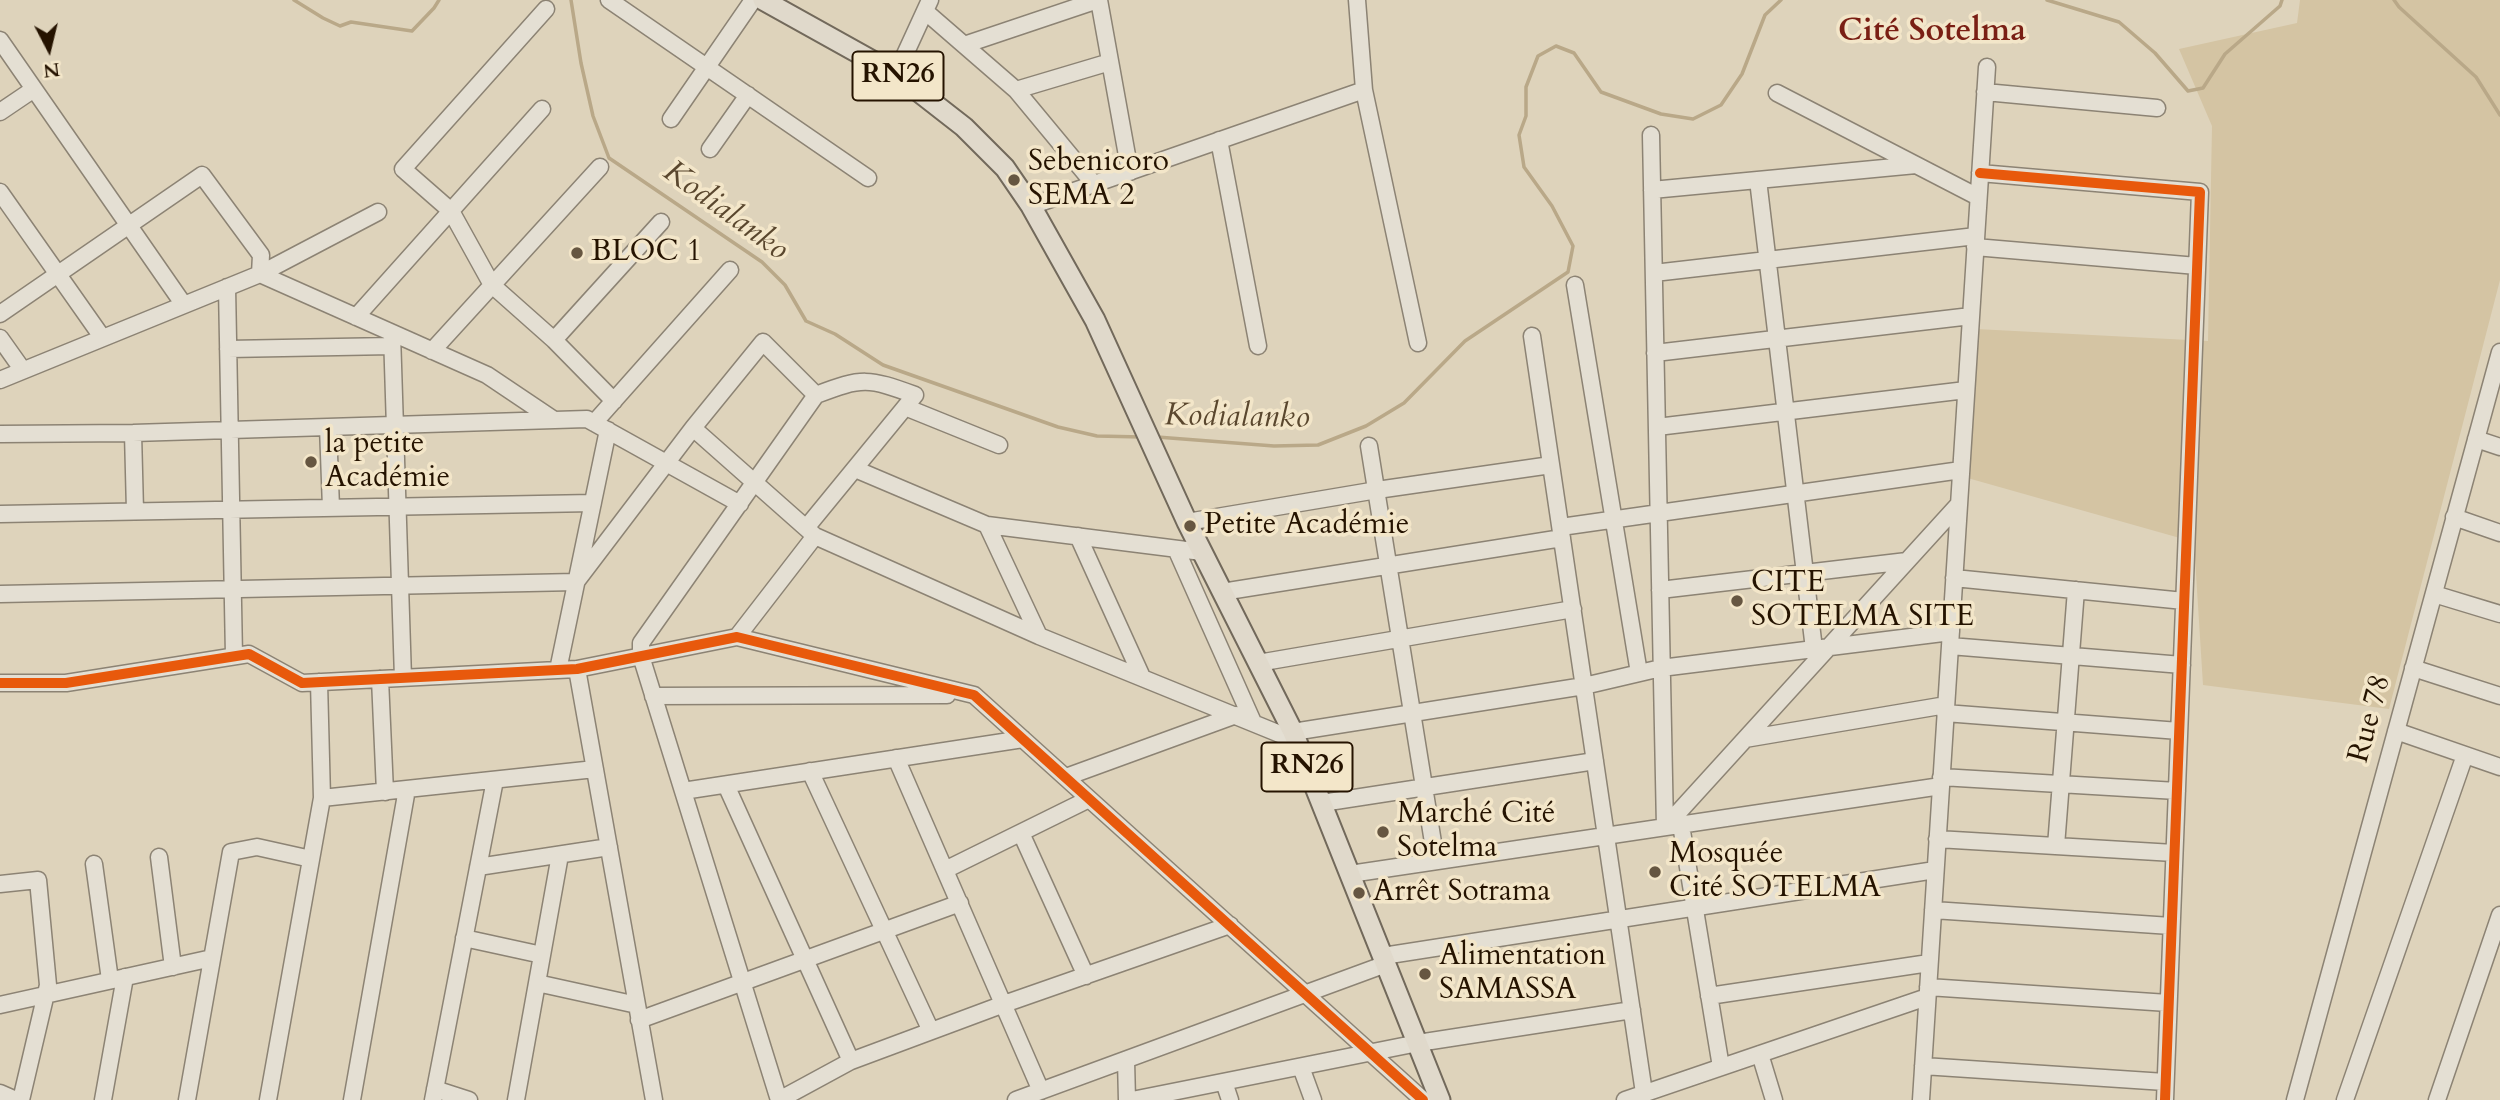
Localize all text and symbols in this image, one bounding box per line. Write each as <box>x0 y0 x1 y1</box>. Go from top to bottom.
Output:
north arrow <box>14 14 84 84</box>
district label: Cité Sotelma <box>1838 14 2026 52</box>
road number: RN26 <box>852 52 944 100</box>
text: N <box>42 56 61 84</box>
place label: Sebenicoro SEMA 2 <box>1028 145 1169 216</box>
water label: Kodialanko <box>655 154 795 270</box>
marker: Sebenicoro SEMA 2 <box>1006 172 1022 188</box>
place label: BLOC 1 <box>591 235 702 271</box>
marker: BLOC 1 <box>569 245 585 261</box>
water label: Kodialanko <box>1164 398 1310 438</box>
place label: la petite Académie <box>325 427 450 498</box>
marker: la petite Académie <box>303 454 319 470</box>
place label: Petite Académie <box>1204 508 1409 544</box>
marker: Petite Académie <box>1182 518 1198 534</box>
place label: CITE SOTELMA SITE <box>1751 566 1974 636</box>
marker: CITE SOTELMA SITE <box>1729 593 1745 609</box>
street label: Rue 78 <box>2342 671 2400 767</box>
road number: RN26 <box>1262 742 1352 792</box>
place label: Marché Cité Sotelma <box>1397 797 1555 868</box>
marker: Marché Cité Sotelma <box>1375 824 1391 840</box>
place label: Mosquée Cité SOTELMA <box>1669 837 1881 908</box>
marker: Mosquée Cité SOTELMA <box>1647 864 1663 880</box>
place label: Arrêt Sotrama <box>1373 875 1550 911</box>
marker: Arrêt Sotrama <box>1351 885 1367 901</box>
place label: Alimentation SAMASSA <box>1439 939 1606 1010</box>
marker: Alimentation SAMASSA <box>1417 966 1433 982</box>

